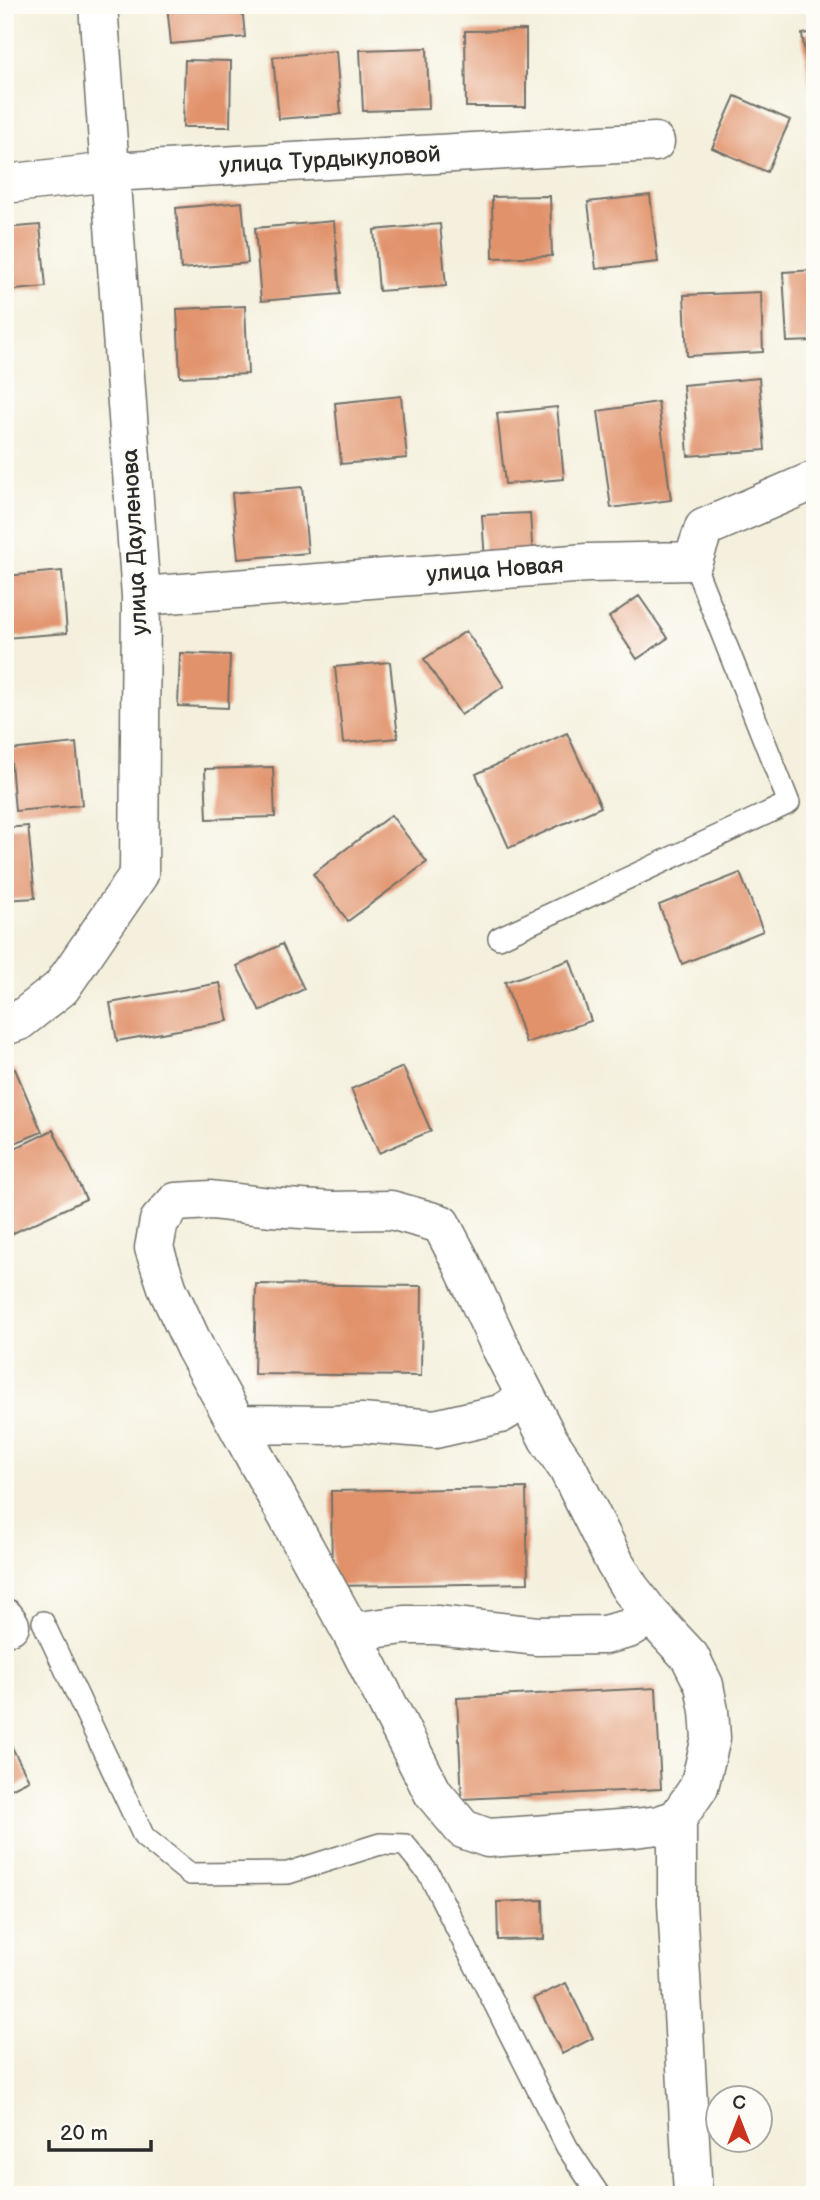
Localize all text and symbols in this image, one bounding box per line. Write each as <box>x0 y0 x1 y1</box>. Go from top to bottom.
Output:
street label: улица Турдыкуловой <box>219 140 441 180</box>
street label: улица Дауленова <box>116 448 154 636</box>
street label: улица Новая <box>426 551 564 589</box>
north arrow <box>704 2084 774 2154</box>
text: С <box>732 2092 746 2115</box>
scale bar <box>49 2109 150 2153</box>
text: 20 m <box>60 2121 108 2146</box>

